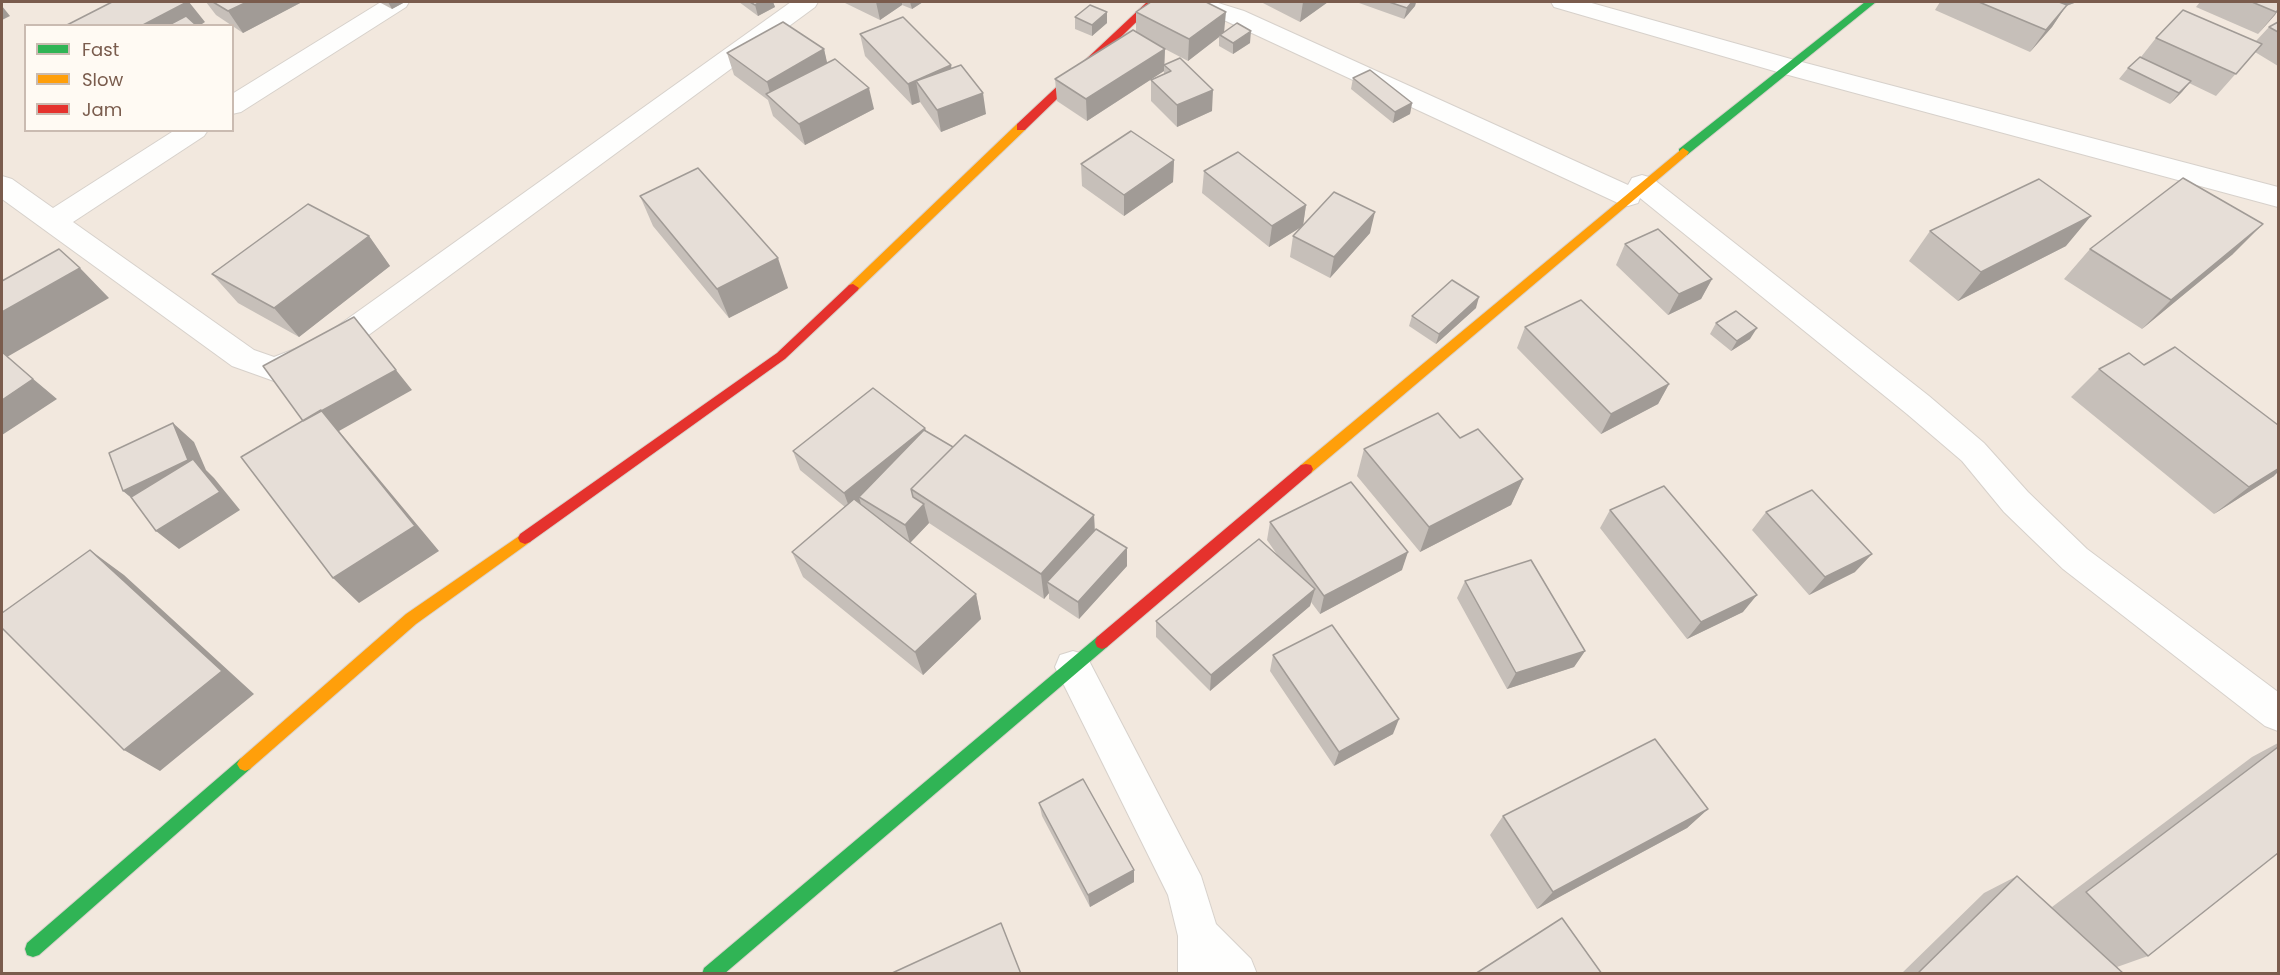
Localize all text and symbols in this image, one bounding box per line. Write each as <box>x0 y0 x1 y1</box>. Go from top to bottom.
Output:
legend <box>24 24 234 132</box>
text: Fast <box>82 37 119 62</box>
text: Slow <box>82 67 123 92</box>
text: Jam <box>82 97 122 122</box>

